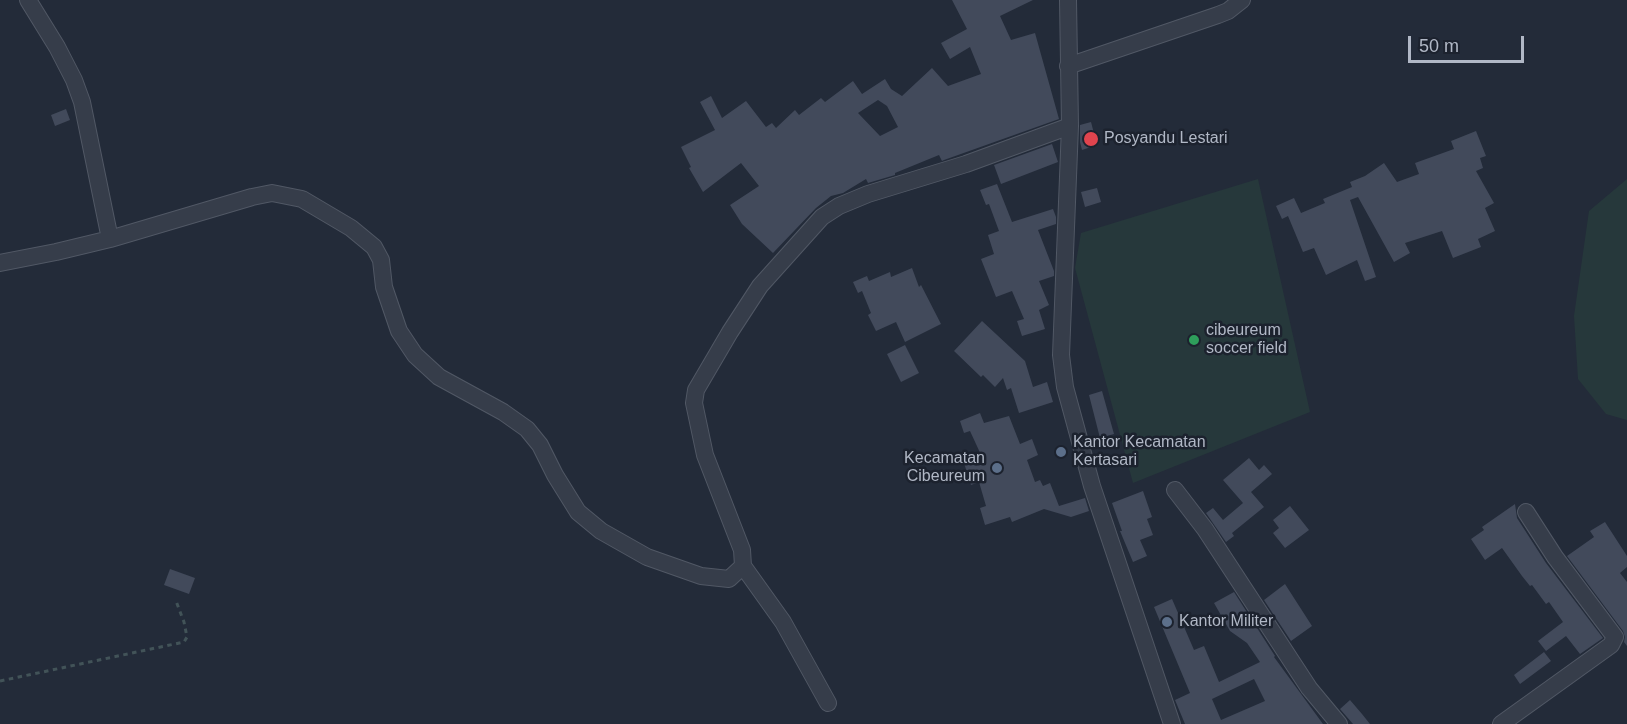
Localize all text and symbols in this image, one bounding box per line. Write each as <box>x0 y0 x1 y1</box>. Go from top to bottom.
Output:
scale bar <box>1411 24 1526 62</box>
text: 50 m <box>1419 36 1459 56</box>
place label: Posyandu Lestari <box>1104 129 1228 149</box>
marker: Posyandu Lestari <box>1082 130 1100 148</box>
place label: cibeureum soccer field <box>1206 321 1287 359</box>
marker: cibeureum soccer field <box>1187 333 1201 347</box>
place label: Kantor Kecamatan Kertasari <box>1073 433 1206 471</box>
marker: Kantor Kecamatan Kertasari <box>1054 445 1068 459</box>
place label: Kecamatan Cibeureum <box>904 449 985 487</box>
marker: Kecamatan Cibeureum <box>990 461 1004 475</box>
place label: Kantor Militer <box>1179 612 1273 632</box>
marker: Kantor Militer <box>1160 615 1174 629</box>

